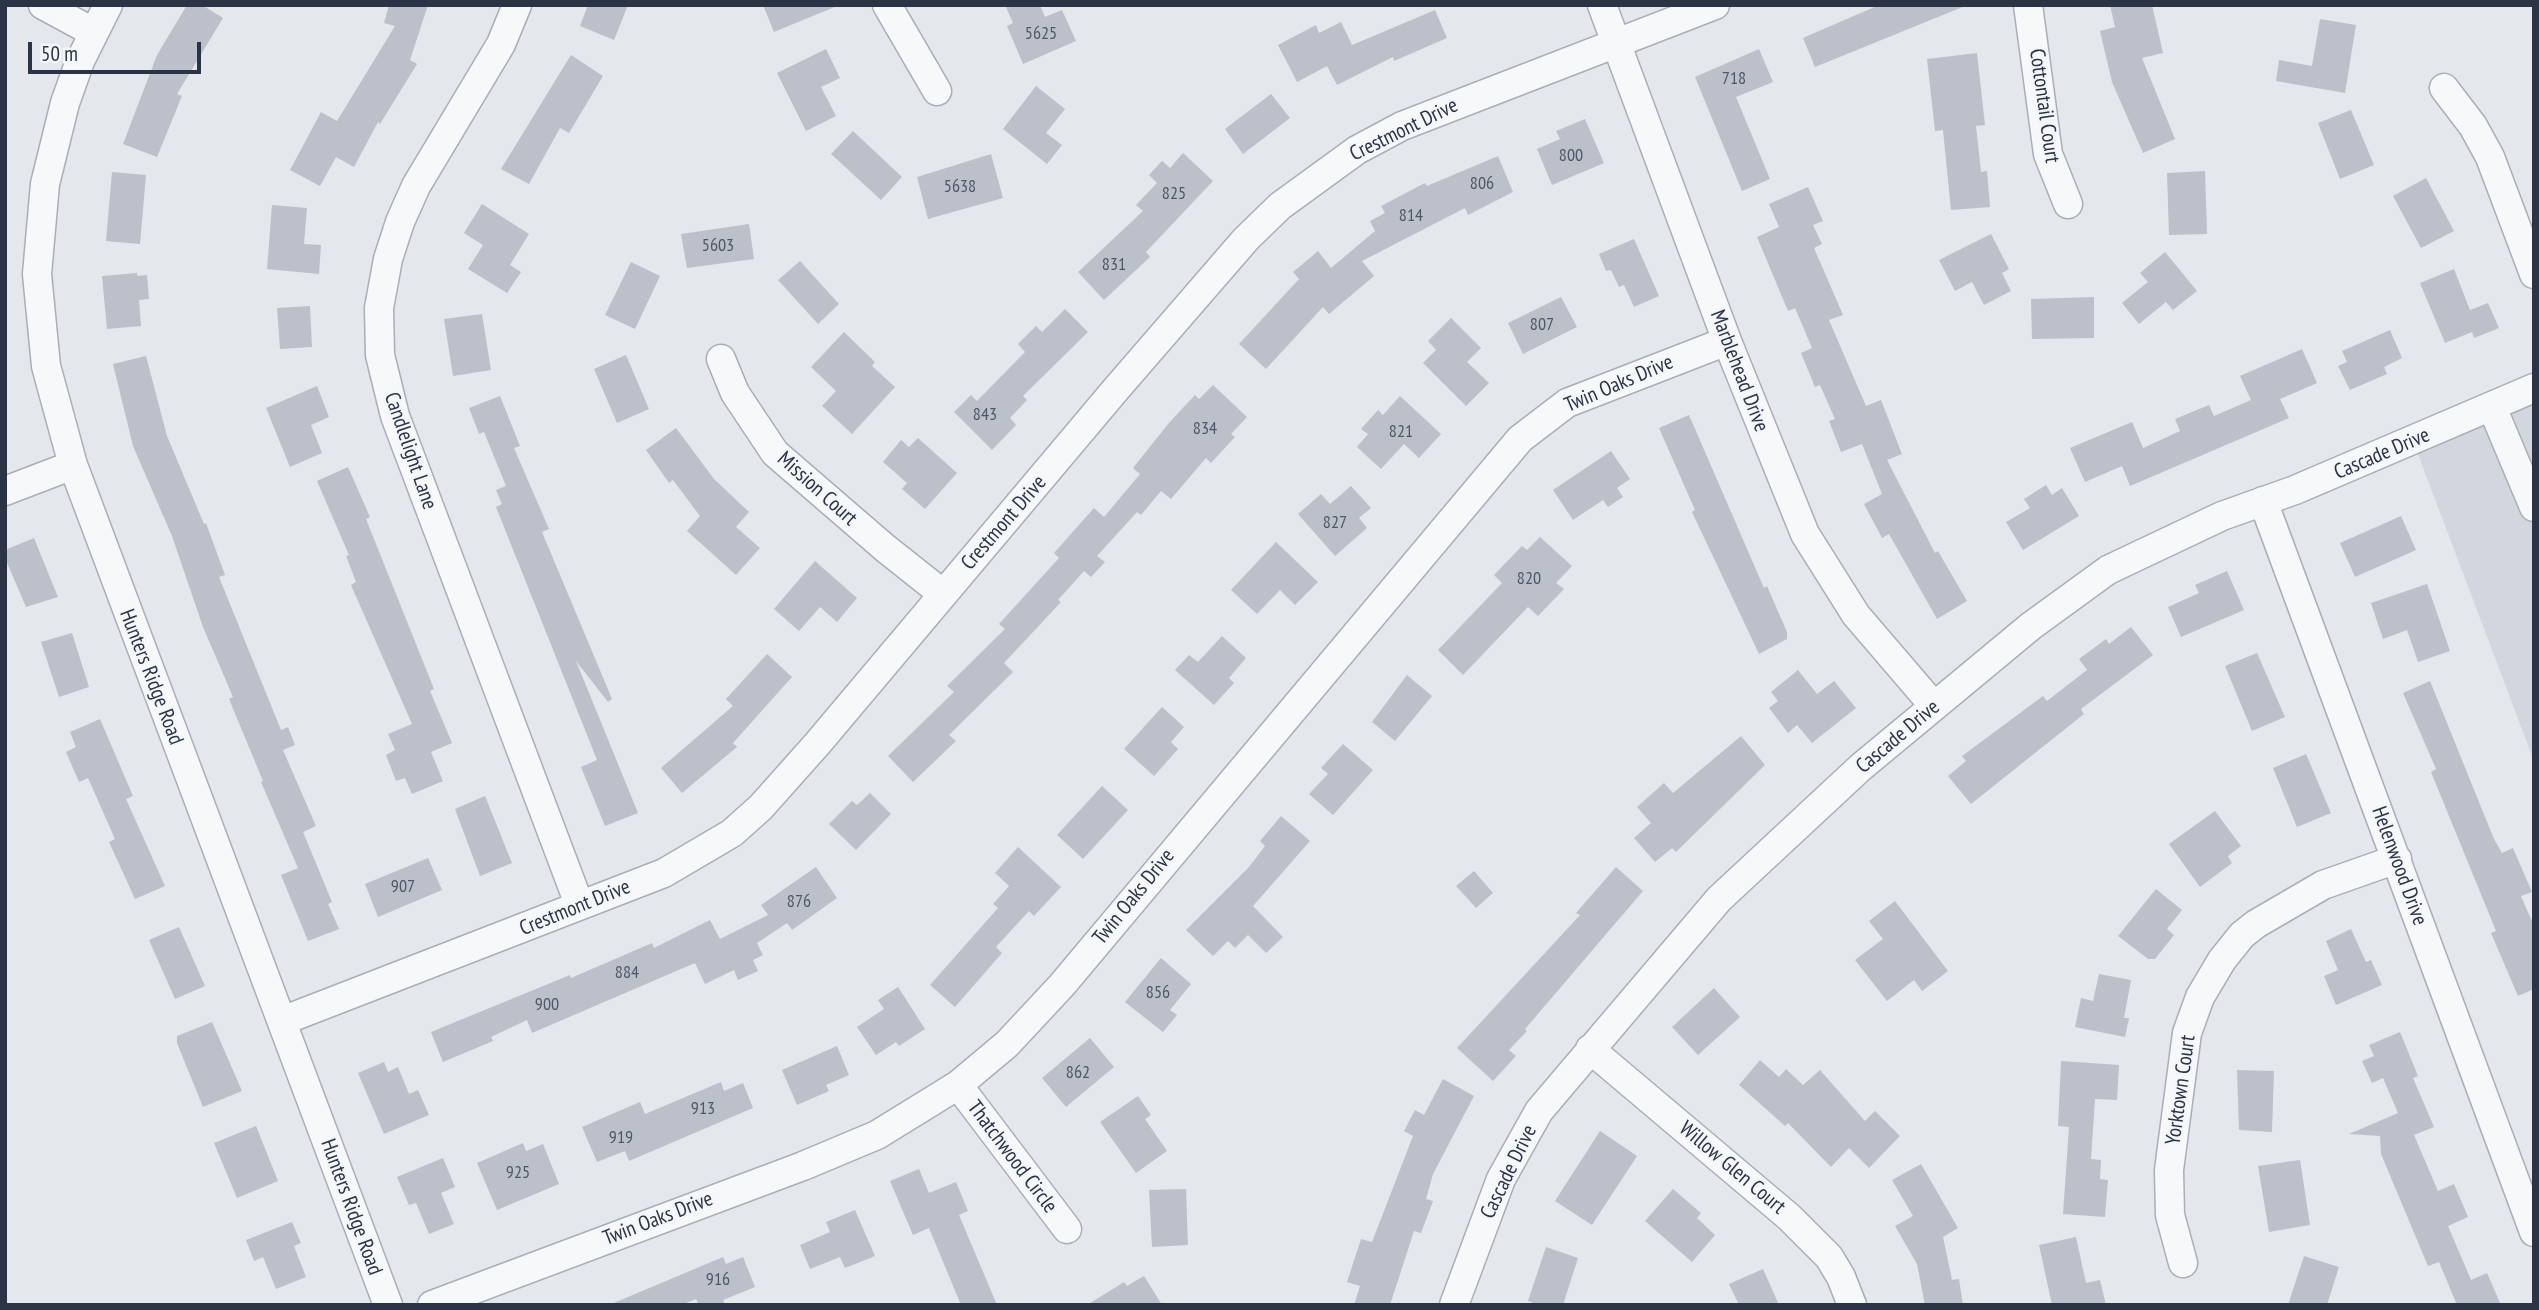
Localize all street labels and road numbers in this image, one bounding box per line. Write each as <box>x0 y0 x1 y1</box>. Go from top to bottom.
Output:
street label: Cottontail Court <box>2024 47 2064 165</box>
street label: Crestmont Drive <box>1346 93 1462 167</box>
street label: Marblehead Drive <box>1704 307 1774 435</box>
street label: Twin Oaks Drive <box>1561 350 1677 418</box>
street label: Candlelight Lane <box>378 389 442 513</box>
street label: Cascade Drive <box>2331 423 2433 485</box>
street label: Mission Court <box>772 447 862 531</box>
street label: Crestmont Drive <box>956 471 1052 575</box>
street label: Hunters Ridge Road <box>114 606 188 748</box>
street label: Cascade Drive <box>1851 695 1945 779</box>
street label: Helenwood Drive <box>2366 803 2432 929</box>
street label: Twin Oaks Drive <box>1088 844 1180 950</box>
street label: Crestmont Drive <box>516 874 634 942</box>
street label: Yorktown Court <box>2161 1033 2201 1147</box>
street label: Thatchwood Circle <box>962 1096 1062 1218</box>
street label: Willow Glen Court <box>1674 1116 1790 1220</box>
street label: Cascade Drive <box>1476 1121 1542 1223</box>
street label: Hunters Ridge Road <box>315 1136 387 1278</box>
street label: Twin Oaks Drive <box>600 1187 716 1251</box>

